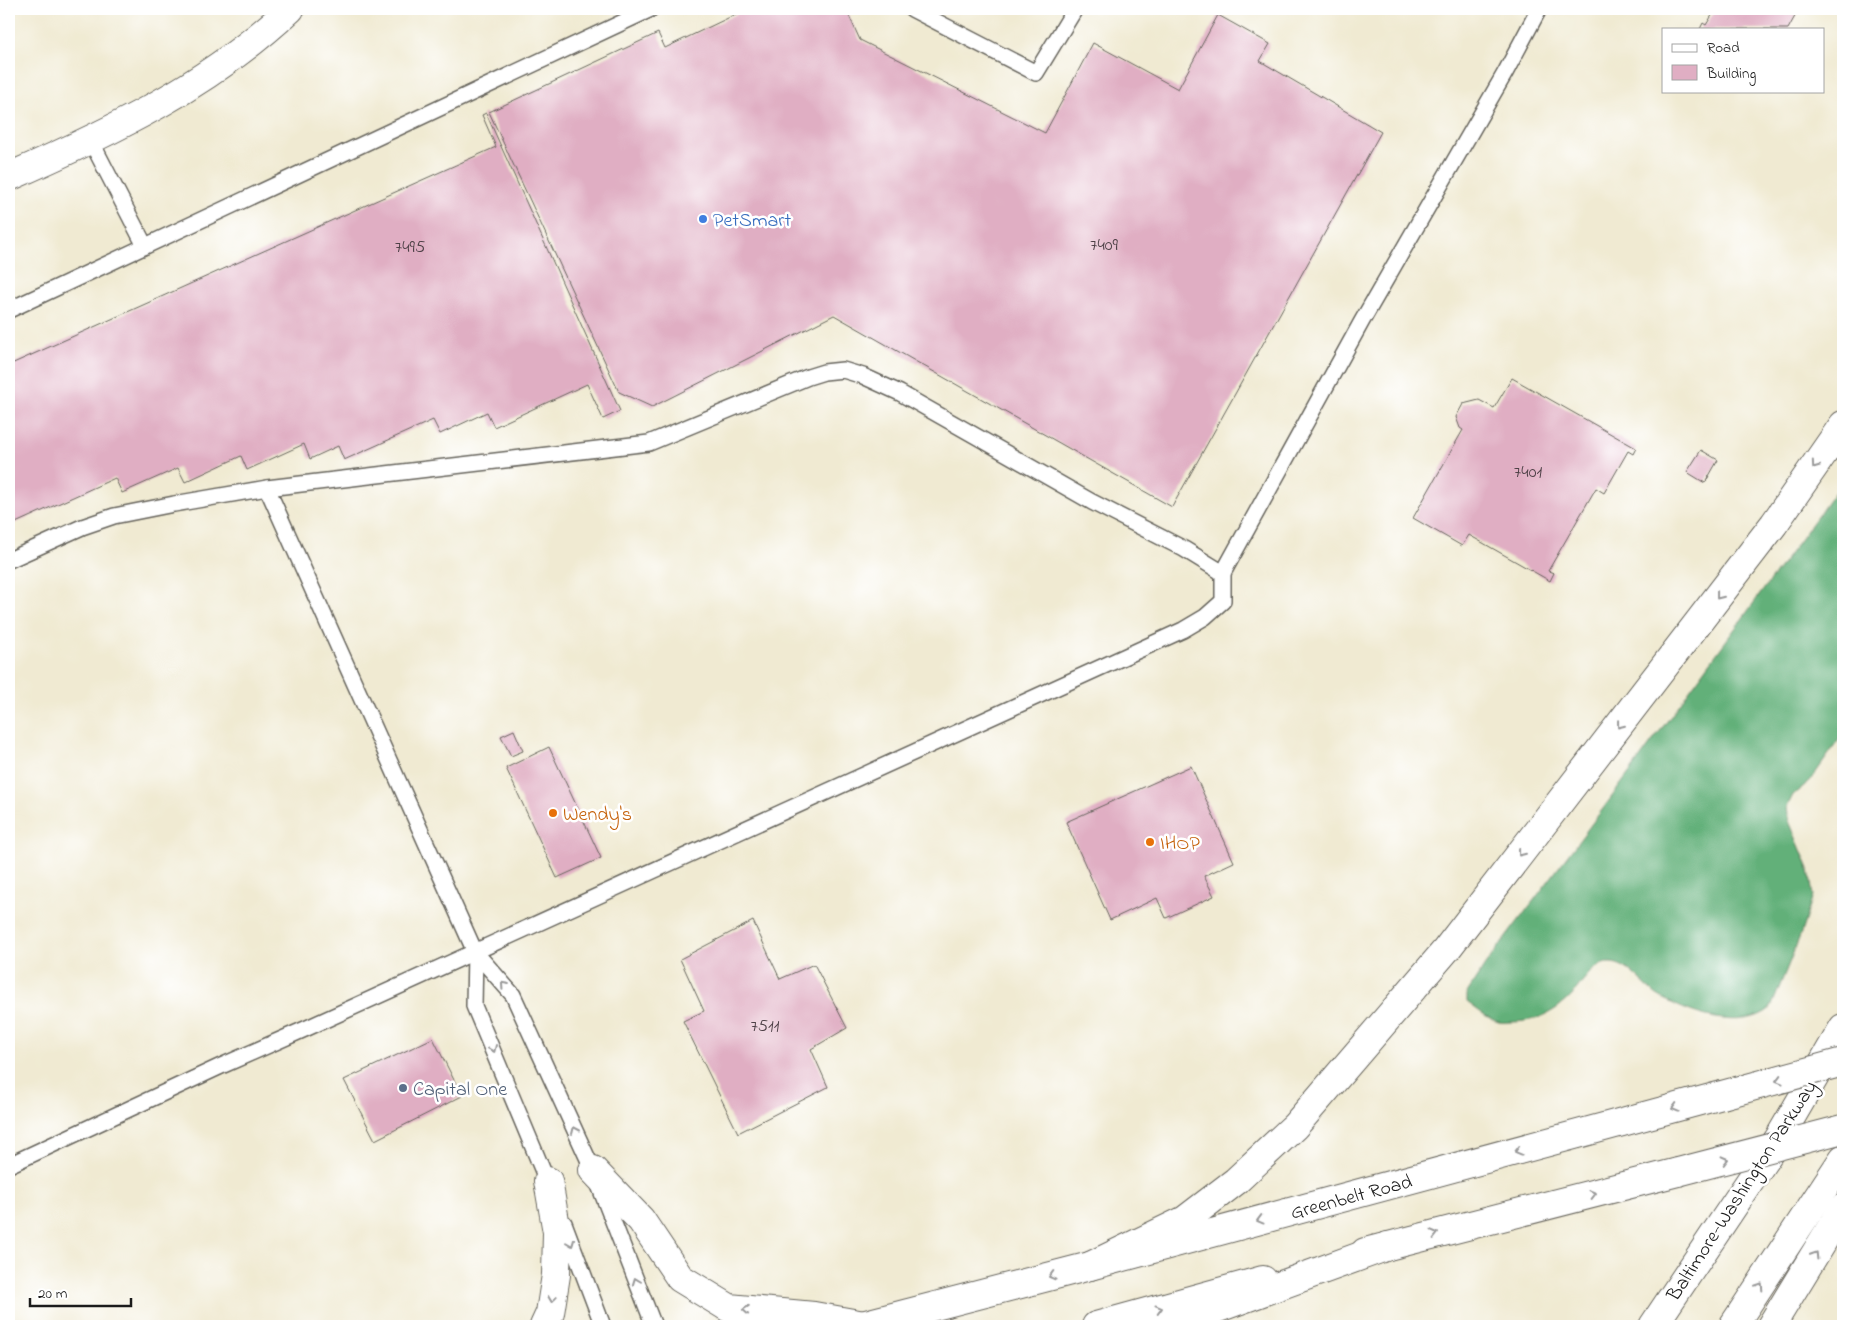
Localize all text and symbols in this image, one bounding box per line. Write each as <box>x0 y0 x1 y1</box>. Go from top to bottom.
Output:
legend <box>1662 28 1824 92</box>
text: Road <box>1707 37 1740 59</box>
text: Building <box>1706 63 1756 86</box>
place label: PetSmart <box>713 207 791 236</box>
marker: PetSmart <box>697 213 709 225</box>
house number: 7409 <box>1090 233 1119 259</box>
house number: 7495 <box>395 235 425 261</box>
one-way arrow <box>1812 459 1821 469</box>
house number: 7401 <box>1514 460 1542 486</box>
one-way arrow <box>1716 590 1725 600</box>
one-way arrow <box>1617 719 1626 729</box>
place label: Wendy's <box>563 801 632 830</box>
marker: Wendy's <box>547 807 559 819</box>
place label: IHOP <box>1160 830 1200 859</box>
marker: IHOP <box>1144 836 1156 848</box>
one-way arrow <box>1518 847 1526 856</box>
one-way arrow <box>501 981 510 990</box>
house number: 7511 <box>750 1014 780 1040</box>
one-way arrow <box>486 1044 497 1053</box>
one-way arrow <box>1776 1074 1784 1084</box>
street label: Baltimore-Washington Parkway <box>1660 1075 1826 1309</box>
place label: Capital One <box>413 1076 507 1105</box>
marker: Capital One <box>397 1082 409 1094</box>
one-way arrow <box>1670 1102 1679 1113</box>
one-way arrow <box>571 1126 581 1135</box>
one-way arrow <box>1514 1145 1522 1155</box>
one-way arrow <box>1721 1155 1729 1166</box>
street label: Greenbelt Road <box>1288 1168 1416 1229</box>
one-way arrow <box>1588 1189 1597 1200</box>
one-way arrow <box>1256 1215 1264 1225</box>
one-way arrow <box>1431 1229 1440 1240</box>
one-way arrow <box>565 1238 576 1247</box>
one-way arrow <box>1808 1251 1818 1260</box>
one-way arrow <box>1047 1270 1056 1281</box>
scale bar <box>30 1275 131 1307</box>
one-way arrow <box>632 1277 642 1286</box>
one-way arrow <box>1753 1282 1763 1291</box>
text: 20 m <box>38 1283 68 1305</box>
one-way arrow <box>547 1295 558 1303</box>
one-way arrow <box>742 1304 750 1315</box>
one-way arrow <box>1155 1304 1163 1314</box>

